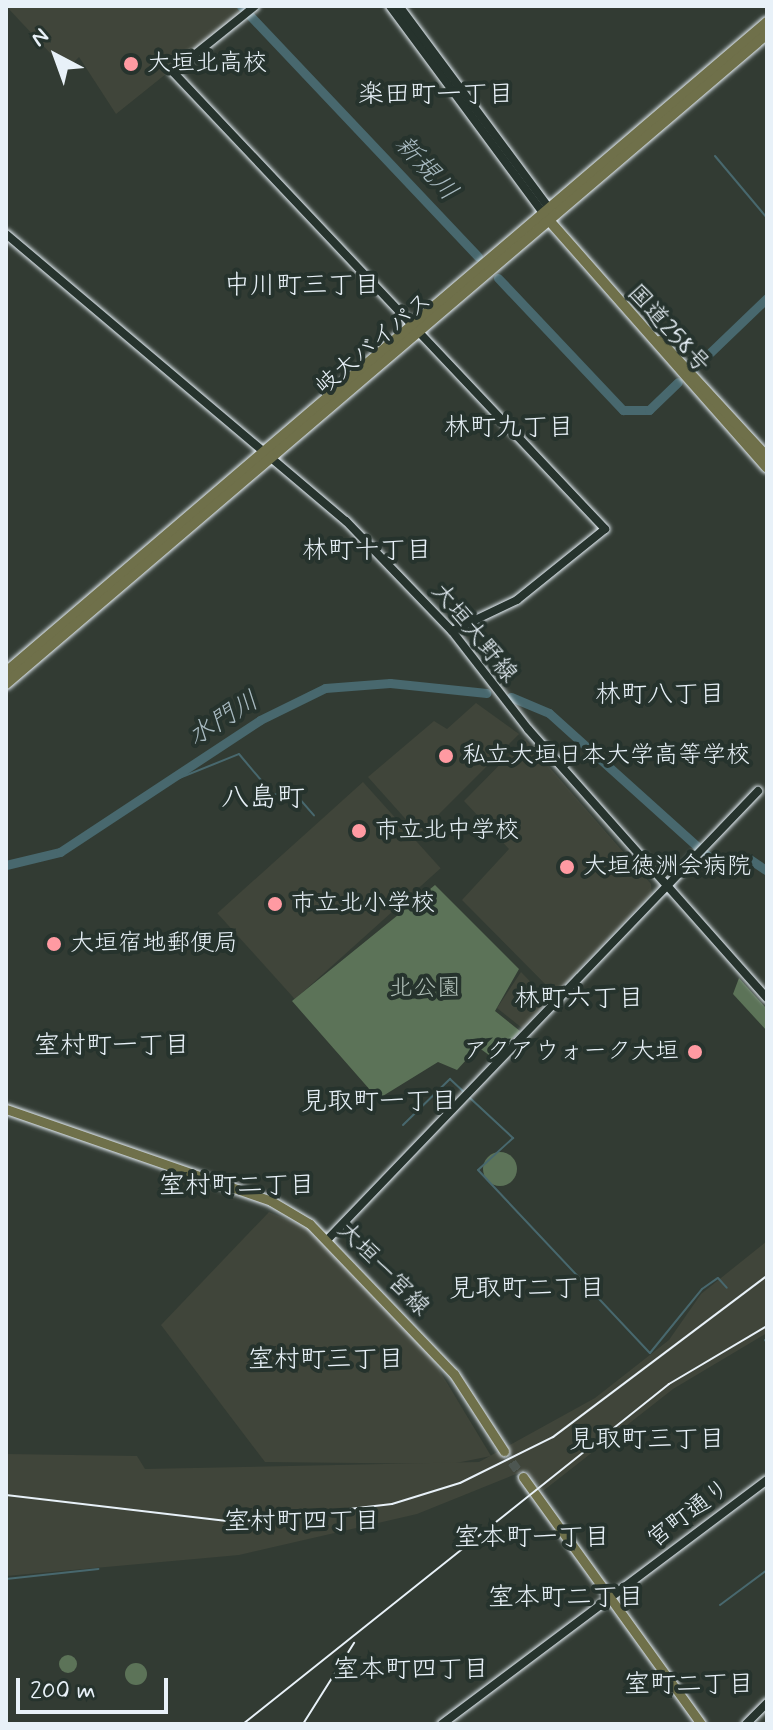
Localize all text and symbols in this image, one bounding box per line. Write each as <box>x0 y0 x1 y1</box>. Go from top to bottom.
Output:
north arrow <box>16 16 96 96</box>
text: N <box>26 23 55 53</box>
place label: 大垣北高校 <box>147 50 267 78</box>
marker: 大垣北高校 <box>122 55 140 73</box>
district label: 楽田町一丁目 <box>358 80 514 112</box>
water label: 新規川 <box>387 130 463 208</box>
district label: 中川町三丁目 <box>224 271 380 303</box>
street label: 国道258号 <box>621 279 715 379</box>
street label: 岐大バイパス <box>310 287 438 401</box>
district label: 林町九丁目 <box>444 413 574 445</box>
district label: 林町十丁目 <box>302 536 432 568</box>
street label: 大垣大野線 <box>425 577 523 689</box>
district label: 林町八丁目 <box>595 680 725 712</box>
water label: 水門川 <box>183 686 265 754</box>
place label: 私立大垣日本大学高等学校 <box>462 742 750 770</box>
marker: 私立大垣日本大学高等学校 <box>437 747 455 765</box>
district label: 八島町 <box>221 782 305 816</box>
place label: 市立北中学校 <box>375 817 519 845</box>
marker: 市立北中学校 <box>350 822 368 840</box>
place label: 大垣徳洲会病院 <box>583 853 751 881</box>
marker: 大垣徳洲会病院 <box>558 858 576 876</box>
place label: 市立北小学校 <box>291 890 435 918</box>
marker: 市立北小学校 <box>266 895 284 913</box>
place label: 大垣宿地郵便局 <box>70 930 238 958</box>
marker: 大垣宿地郵便局 <box>45 935 63 953</box>
park label: 北公園 <box>389 975 461 1003</box>
district label: 林町六丁目 <box>514 984 644 1016</box>
district label: 室村町一丁目 <box>34 1031 190 1063</box>
place label: アクアウォーク大垣 <box>463 1038 679 1066</box>
marker: アクアウォーク大垣 <box>686 1043 704 1061</box>
district label: 見取町一丁目 <box>301 1087 457 1119</box>
district label: 室村町二丁目 <box>159 1171 315 1203</box>
street label: 大垣一宮線 <box>331 1216 435 1322</box>
district label: 見取町二丁目 <box>449 1274 605 1306</box>
district label: 室村町三丁目 <box>248 1345 404 1377</box>
district label: 見取町三丁目 <box>569 1425 725 1457</box>
street label: 宮町通り <box>642 1474 736 1554</box>
district label: 室村町四丁目 <box>224 1507 380 1539</box>
district label: 室本町一丁目 <box>454 1523 610 1555</box>
district label: 室本町二丁目 <box>488 1583 644 1615</box>
district label: 室本町四丁目 <box>333 1655 489 1687</box>
scale bar <box>20 1662 172 1712</box>
district label: 室町二丁目 <box>624 1670 754 1702</box>
text: 200 m <box>30 1676 96 1707</box>

